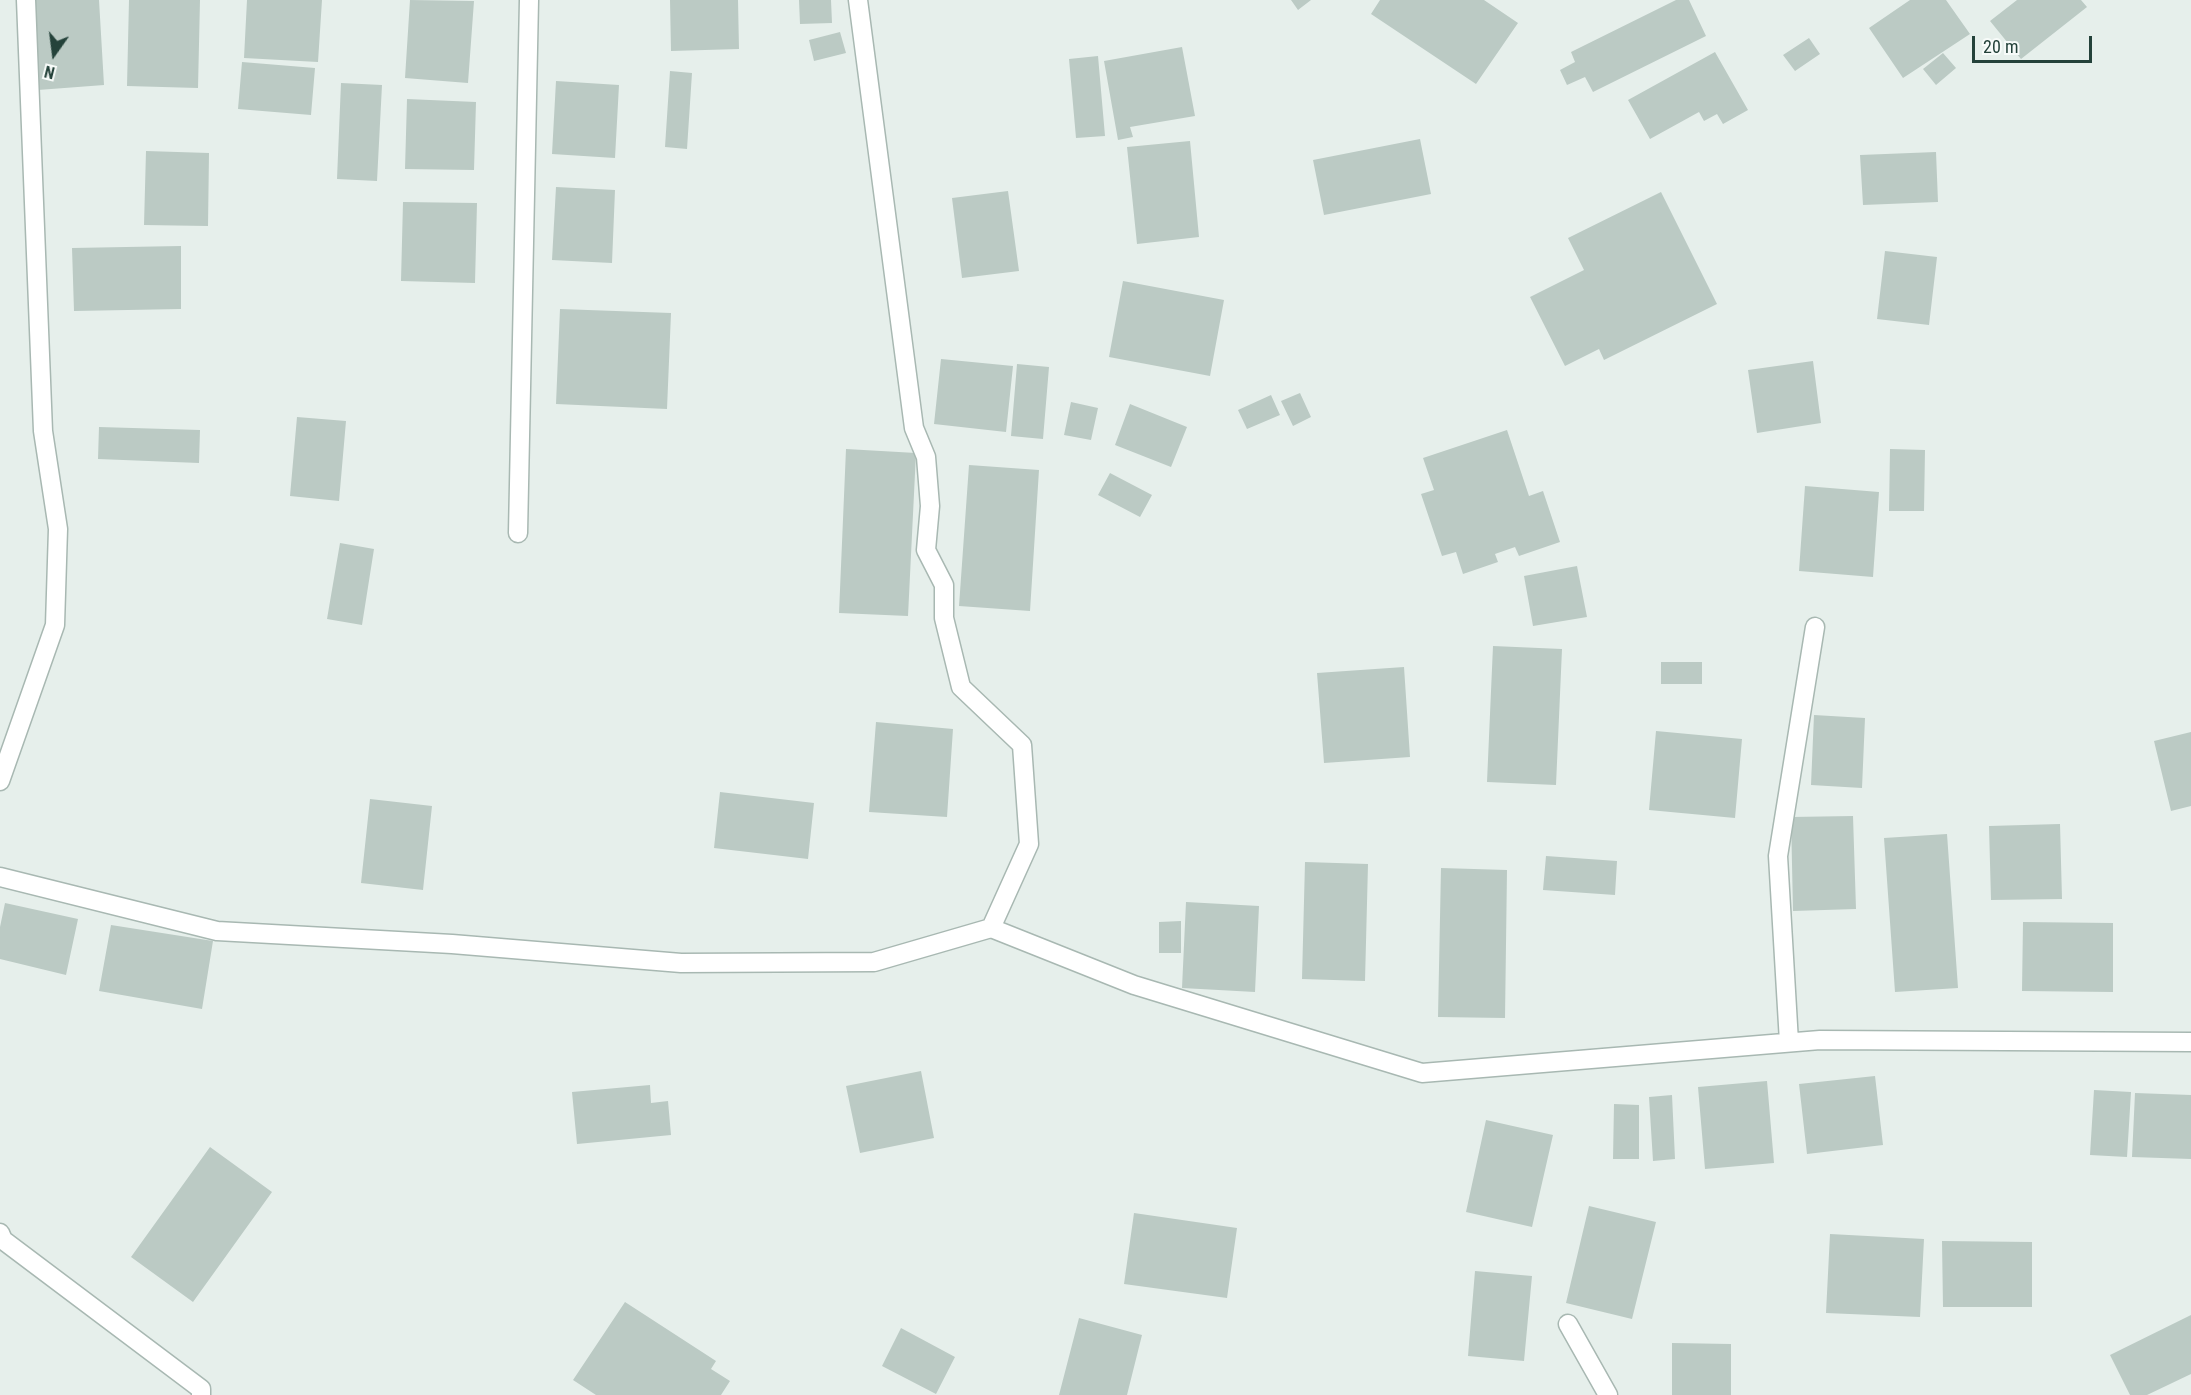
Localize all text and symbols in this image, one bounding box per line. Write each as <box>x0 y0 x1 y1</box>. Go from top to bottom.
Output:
north arrow <box>24 24 84 84</box>
scale bar <box>1975 24 2095 62</box>
text: 20 m <box>1983 36 2018 57</box>
text: N <box>42 62 57 82</box>

